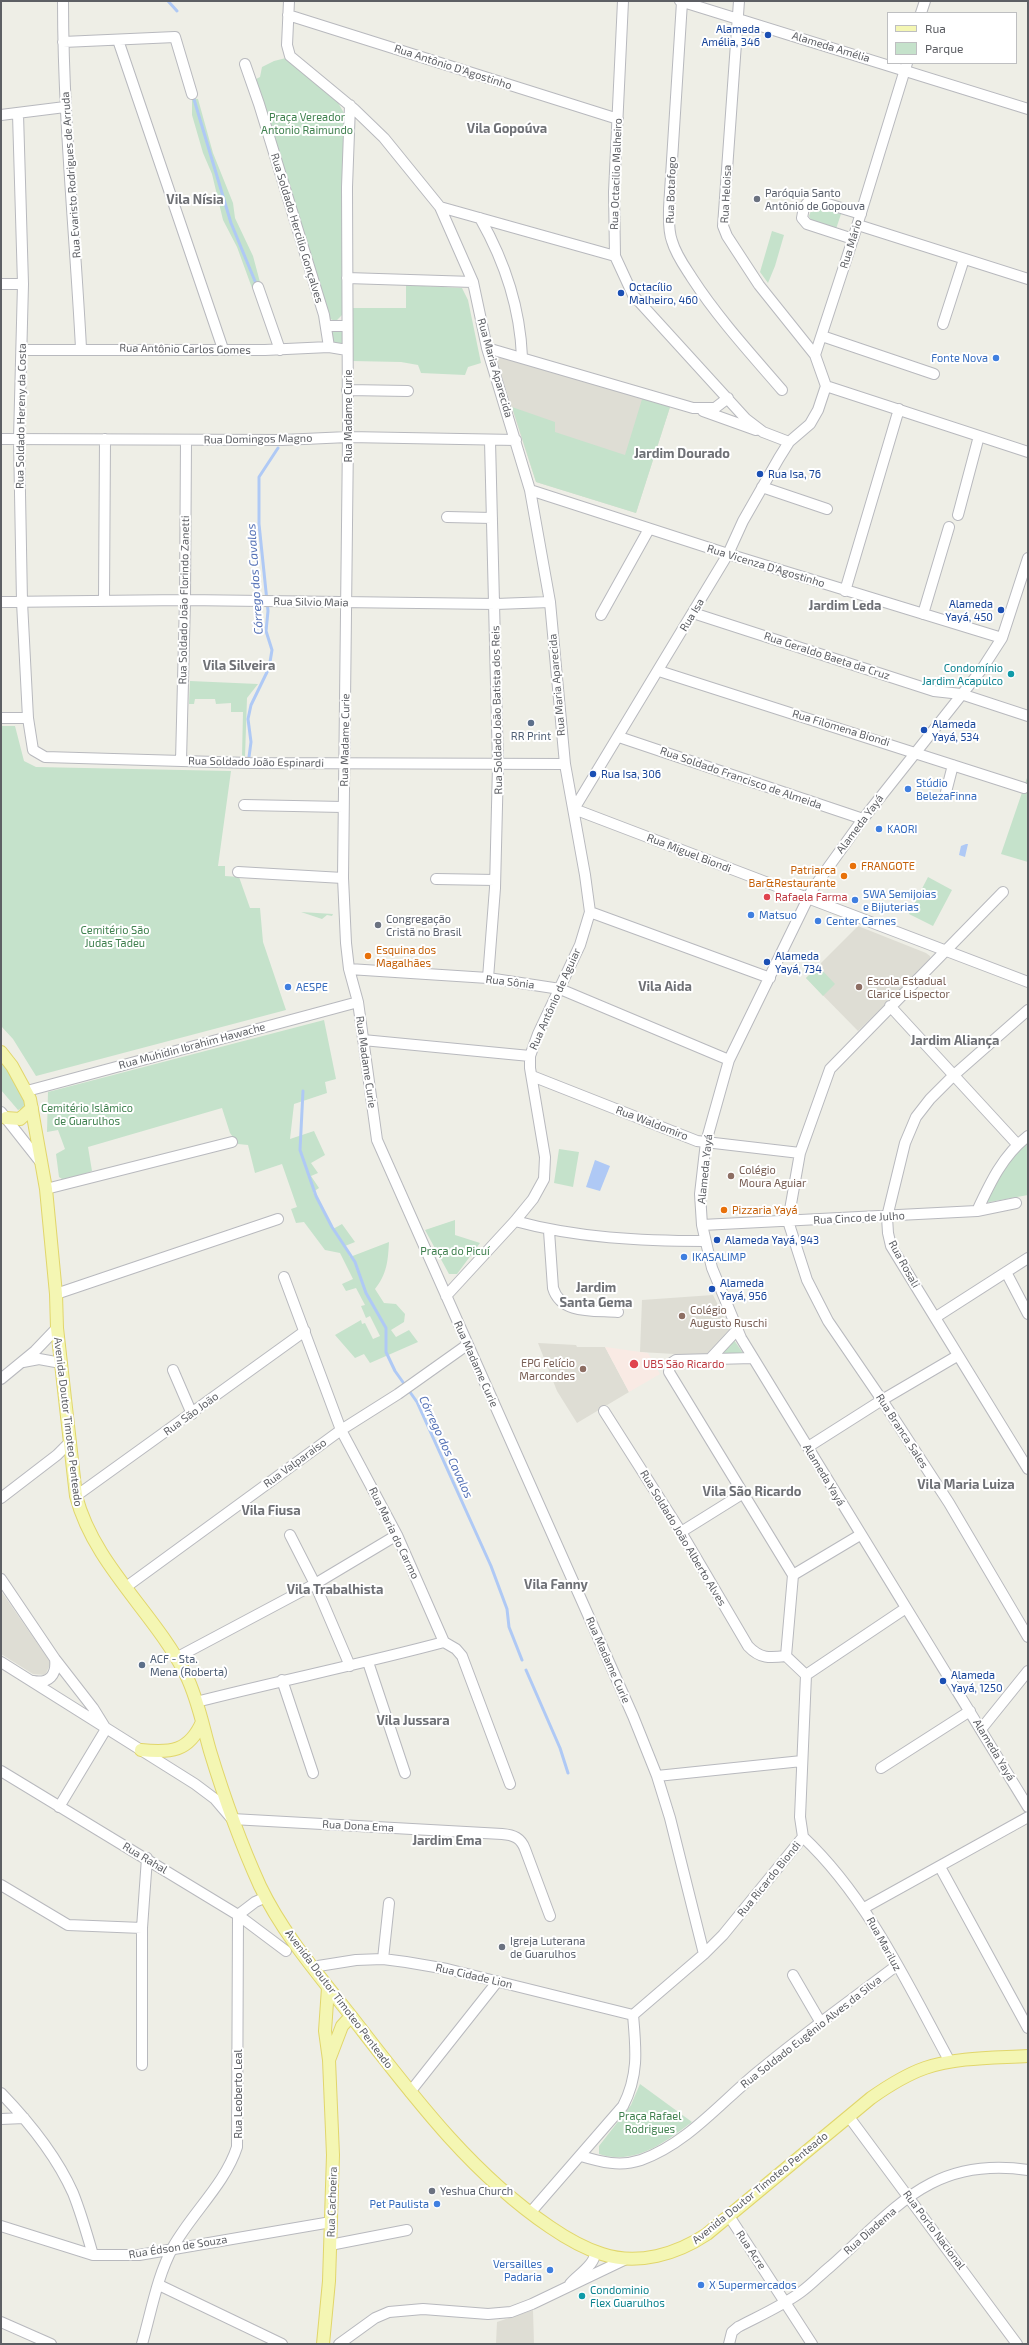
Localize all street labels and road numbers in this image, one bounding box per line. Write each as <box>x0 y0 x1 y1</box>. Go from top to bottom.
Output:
street label: Alameda Amélia <box>790 29 872 65</box>
street label: Rua Antônio D'Agostinho <box>392 42 514 92</box>
street label: Rua Evaristo Rodrigues de Arruda <box>59 91 83 259</box>
street label: Rua Octacilio Malheiro <box>607 118 625 230</box>
street label: Rua Soldado Hercilio Gonçalves <box>268 151 326 305</box>
street label: Rua Botafogo <box>663 156 679 224</box>
street label: Rua Heloisa <box>718 164 734 224</box>
street label: Rua Mário <box>837 218 865 270</box>
street label: Rua Maria Aparecida <box>474 317 516 419</box>
street label: Rua Antônio Carlos Gomes <box>119 341 251 357</box>
street label: Rua Soldado Hereny da Costa <box>13 343 29 489</box>
street label: Rua Madame Curie <box>341 369 355 463</box>
street label: Rua Domingos Magno <box>204 431 312 447</box>
street label: Rua Soldado João Florindo Zanetti <box>176 515 192 685</box>
street label: Rua Vicenza D'Agostinho <box>705 542 827 590</box>
street label: Rua Silvio Maia <box>273 595 349 609</box>
street label: Rua Isa <box>677 596 707 634</box>
street label: Rua Soldado João Batista dos Reis <box>489 625 505 795</box>
street label: Rua Geraldo Baeta da Cruz <box>762 629 892 683</box>
street label: Rua Maria Aparecida <box>546 633 568 737</box>
street label: Rua Madame Curie <box>338 693 352 787</box>
street label: Rua Filomena Biondi <box>791 707 891 749</box>
street label: Rua Soldado Francisco de Almeida <box>658 744 824 812</box>
street label: Rua Soldado João Espinardi <box>188 754 324 770</box>
street label: Alameda Yayá <box>834 792 886 856</box>
street label: Rua Miguel Biondi <box>645 831 733 875</box>
street label: Rua Antônio de Aguiar <box>527 946 583 1052</box>
street label: Rua Sônia <box>485 972 535 992</box>
street label: Rua Madame Curie <box>353 1015 379 1109</box>
street label: Rua Muhidin Ibrahim Hawache <box>117 1020 267 1072</box>
street label: Rua Waldomiro <box>614 1103 690 1143</box>
street label: Alameda Yayá <box>695 1134 715 1204</box>
street label: Rua Cinco de Julho <box>813 1209 905 1227</box>
street label: Rua Rosali <box>886 1238 922 1290</box>
street label: Rua Madame Curie <box>451 1319 501 1409</box>
street label: Avenida Doutor Timoteo Penteado <box>51 1337 85 1507</box>
street label: Rua São João <box>161 1390 221 1438</box>
street label: Rua Branca Sales <box>873 1391 931 1471</box>
street label: Rua Valparaiso <box>261 1436 329 1490</box>
street label: Alameda Yayá <box>800 1442 848 1508</box>
street label: Rua Soldado João Alberto Alves <box>637 1468 729 1608</box>
street label: Rua Maria do Carmo <box>366 1485 422 1581</box>
street label: Rua Madame Curie <box>583 1615 633 1705</box>
street label: Alameda Yayá <box>970 1717 1018 1783</box>
street label: Rua Dona Ema <box>322 1818 394 1834</box>
street label: Rua Rahal <box>120 1839 170 1877</box>
street label: Rua Ricardo Biondi <box>735 1839 803 1919</box>
street label: Rua Mariluz <box>864 1915 904 1973</box>
street label: Avenida Doutor Timoteo Penteado <box>282 1927 396 2071</box>
street label: Rua Cidade Lion <box>434 1961 514 1991</box>
street label: Rua Soldado Eugênio Alves da Silva <box>738 1973 884 2091</box>
street label: Rua Leoberto Leal <box>231 2049 245 2139</box>
street label: Avenida Doutor Timoteo Penteado <box>690 2129 830 2247</box>
street label: Rua Cachoeira <box>324 2166 340 2238</box>
street label: Rua Porto Nacional <box>900 2188 968 2272</box>
street label: Rua Diadema <box>841 2205 899 2257</box>
street label: Rua Acre <box>733 2228 769 2272</box>
street label: Rua Édson de Souza <box>128 2233 228 2261</box>

